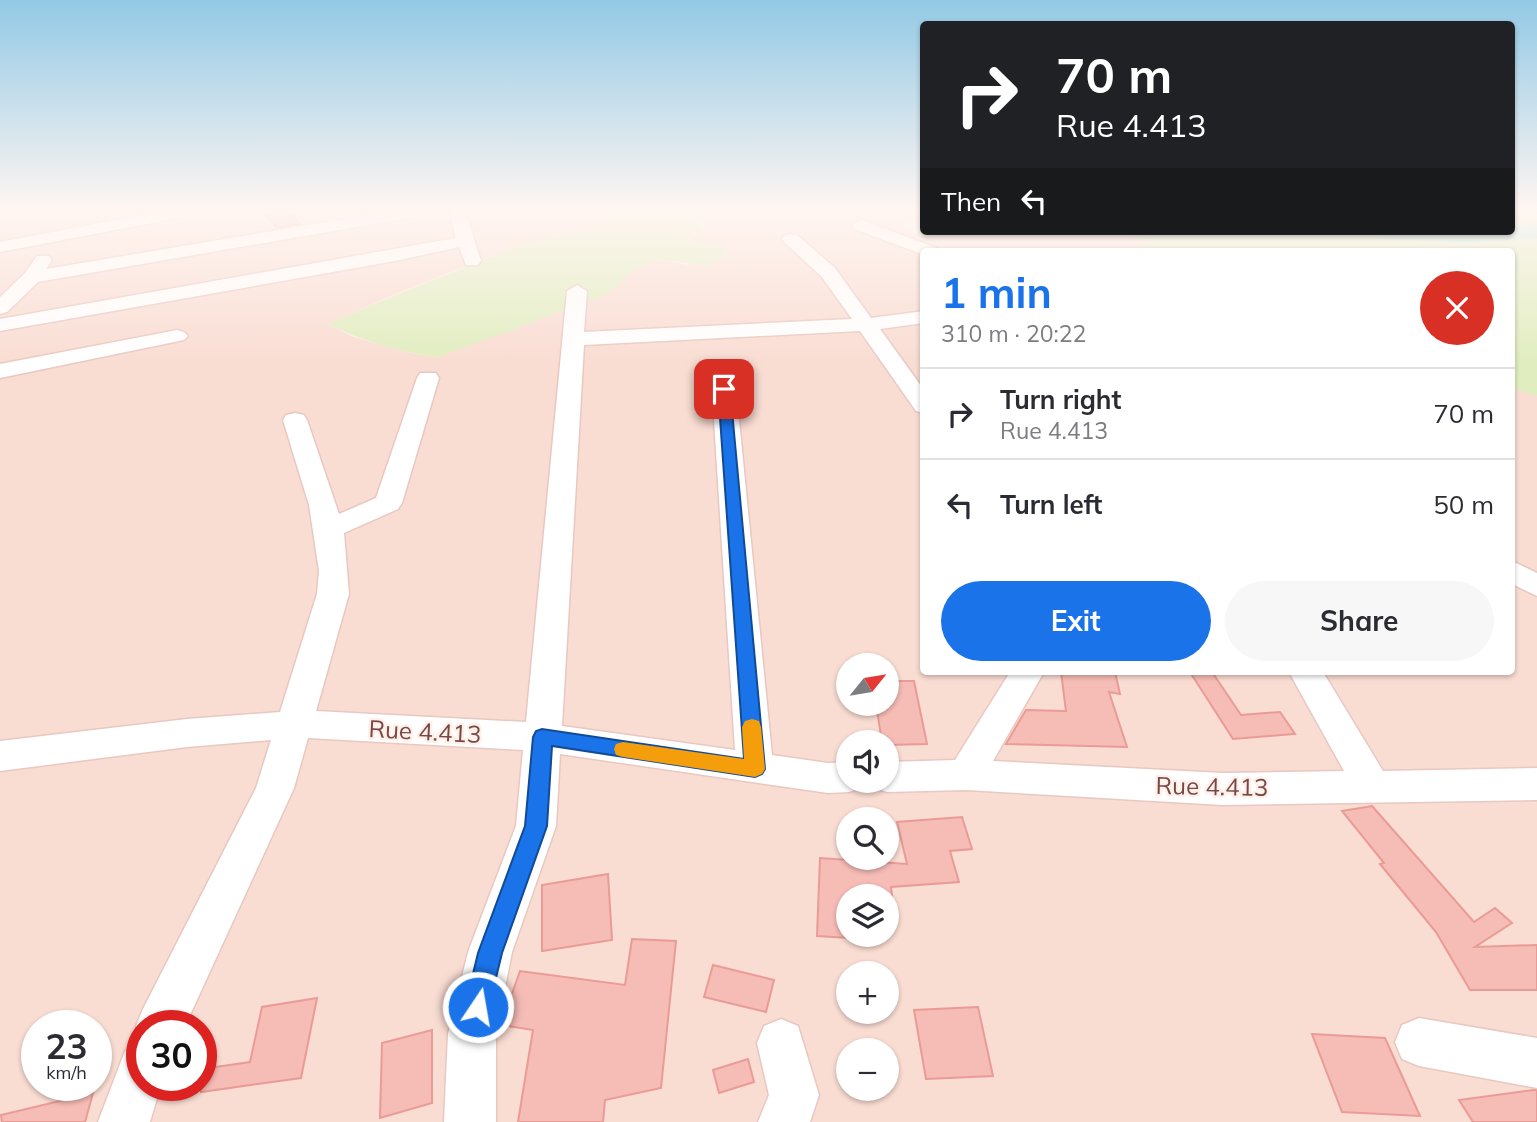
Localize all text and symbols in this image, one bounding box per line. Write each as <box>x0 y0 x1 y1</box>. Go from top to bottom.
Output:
text: 70 m <box>1056 44 1172 105</box>
icon: right <box>941 49 1032 140</box>
text: Rue 4.413 <box>1056 105 1206 145</box>
icon: left <box>1015 182 1053 220</box>
text: Then <box>941 185 1001 218</box>
text: 1 min <box>941 266 1052 319</box>
button: close <box>1420 271 1494 345</box>
text: 310 m · 20:22 <box>941 319 1086 348</box>
pin <box>694 359 754 419</box>
icon: arrive <box>705 370 743 408</box>
text: Turn right <box>1000 383 1121 416</box>
icon: right <box>941 395 979 433</box>
text: 70 m <box>1433 397 1494 430</box>
text: Rue 4.413 <box>1000 416 1108 445</box>
icon: left <box>941 486 979 524</box>
text: Turn left <box>1000 488 1102 521</box>
text: 50 m <box>1433 488 1494 521</box>
button: Exit <box>941 581 1211 661</box>
button: Share <box>1225 581 1494 661</box>
north arrow <box>836 653 900 716</box>
map controls <box>836 653 899 1101</box>
street label: Rue 4.413 <box>368 713 482 749</box>
button: sound <box>836 730 899 793</box>
street label: Rue 4.413 <box>1155 770 1269 802</box>
button: search <box>836 807 899 870</box>
button: layers <box>836 884 899 947</box>
button: + <box>836 961 899 1024</box>
position arrow <box>441 970 515 1044</box>
speed limit sign: 30 <box>126 1010 217 1101</box>
text: 23 <box>45 1024 88 1068</box>
button: − <box>836 1038 899 1101</box>
text: km/h <box>46 1061 87 1084</box>

